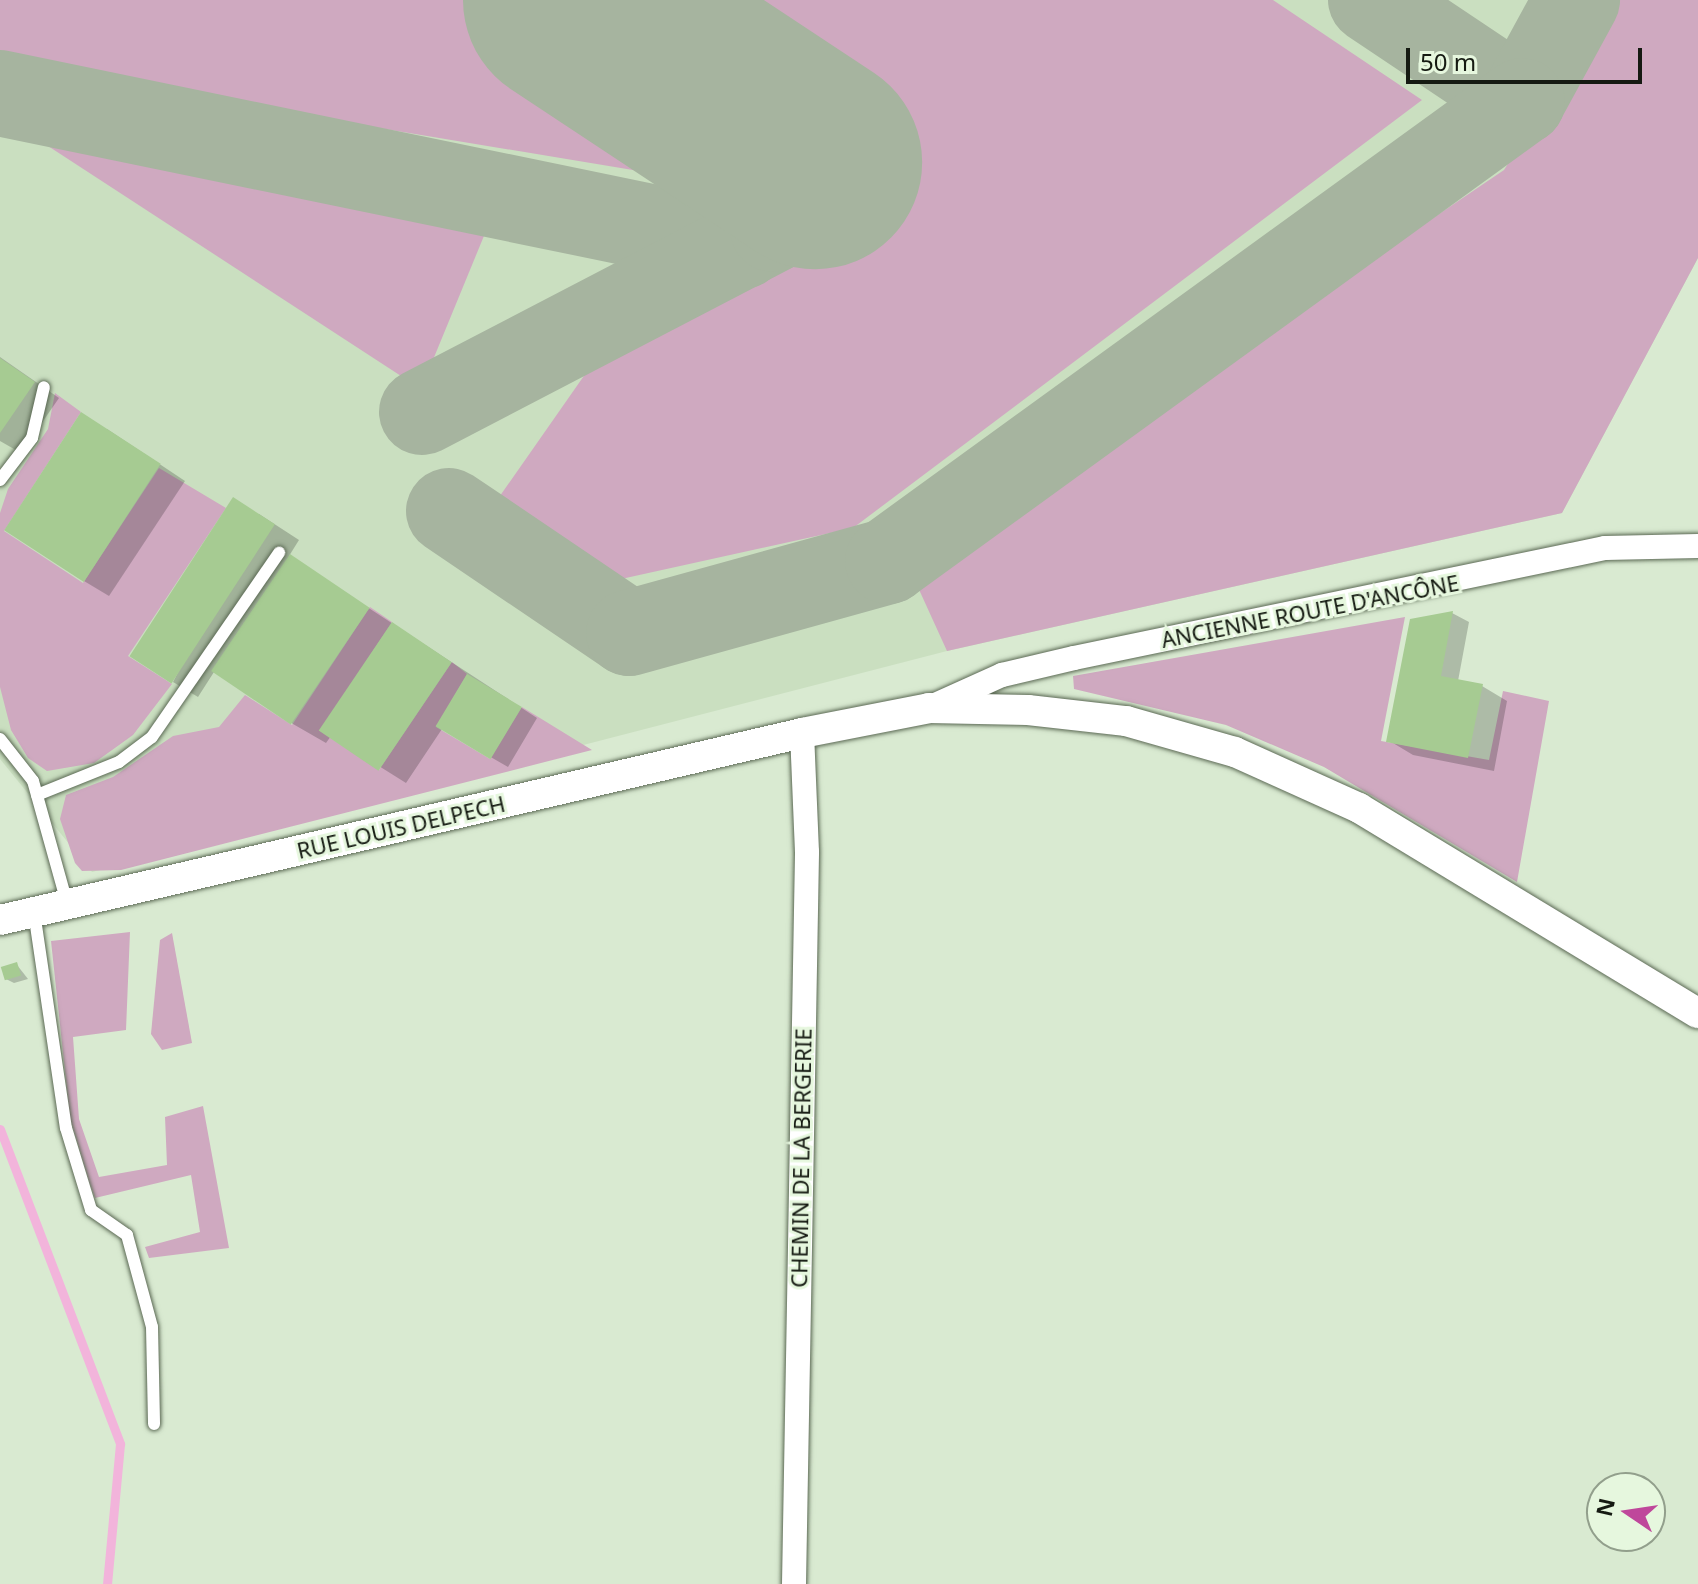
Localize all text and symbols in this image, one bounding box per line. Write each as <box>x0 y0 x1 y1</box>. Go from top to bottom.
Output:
scale bar <box>1410 32 1646 82</box>
text: 50 m <box>1420 45 1476 78</box>
street label: ANCIENNE ROUTE D'ANCÔNE <box>1159 569 1461 653</box>
street label: RUE LOUIS DELPECH <box>294 790 508 864</box>
street label: CHEMIN DE LA BERGERIE <box>786 1028 816 1288</box>
north arrow <box>1586 1472 1666 1552</box>
text: N <box>1588 1495 1621 1519</box>

